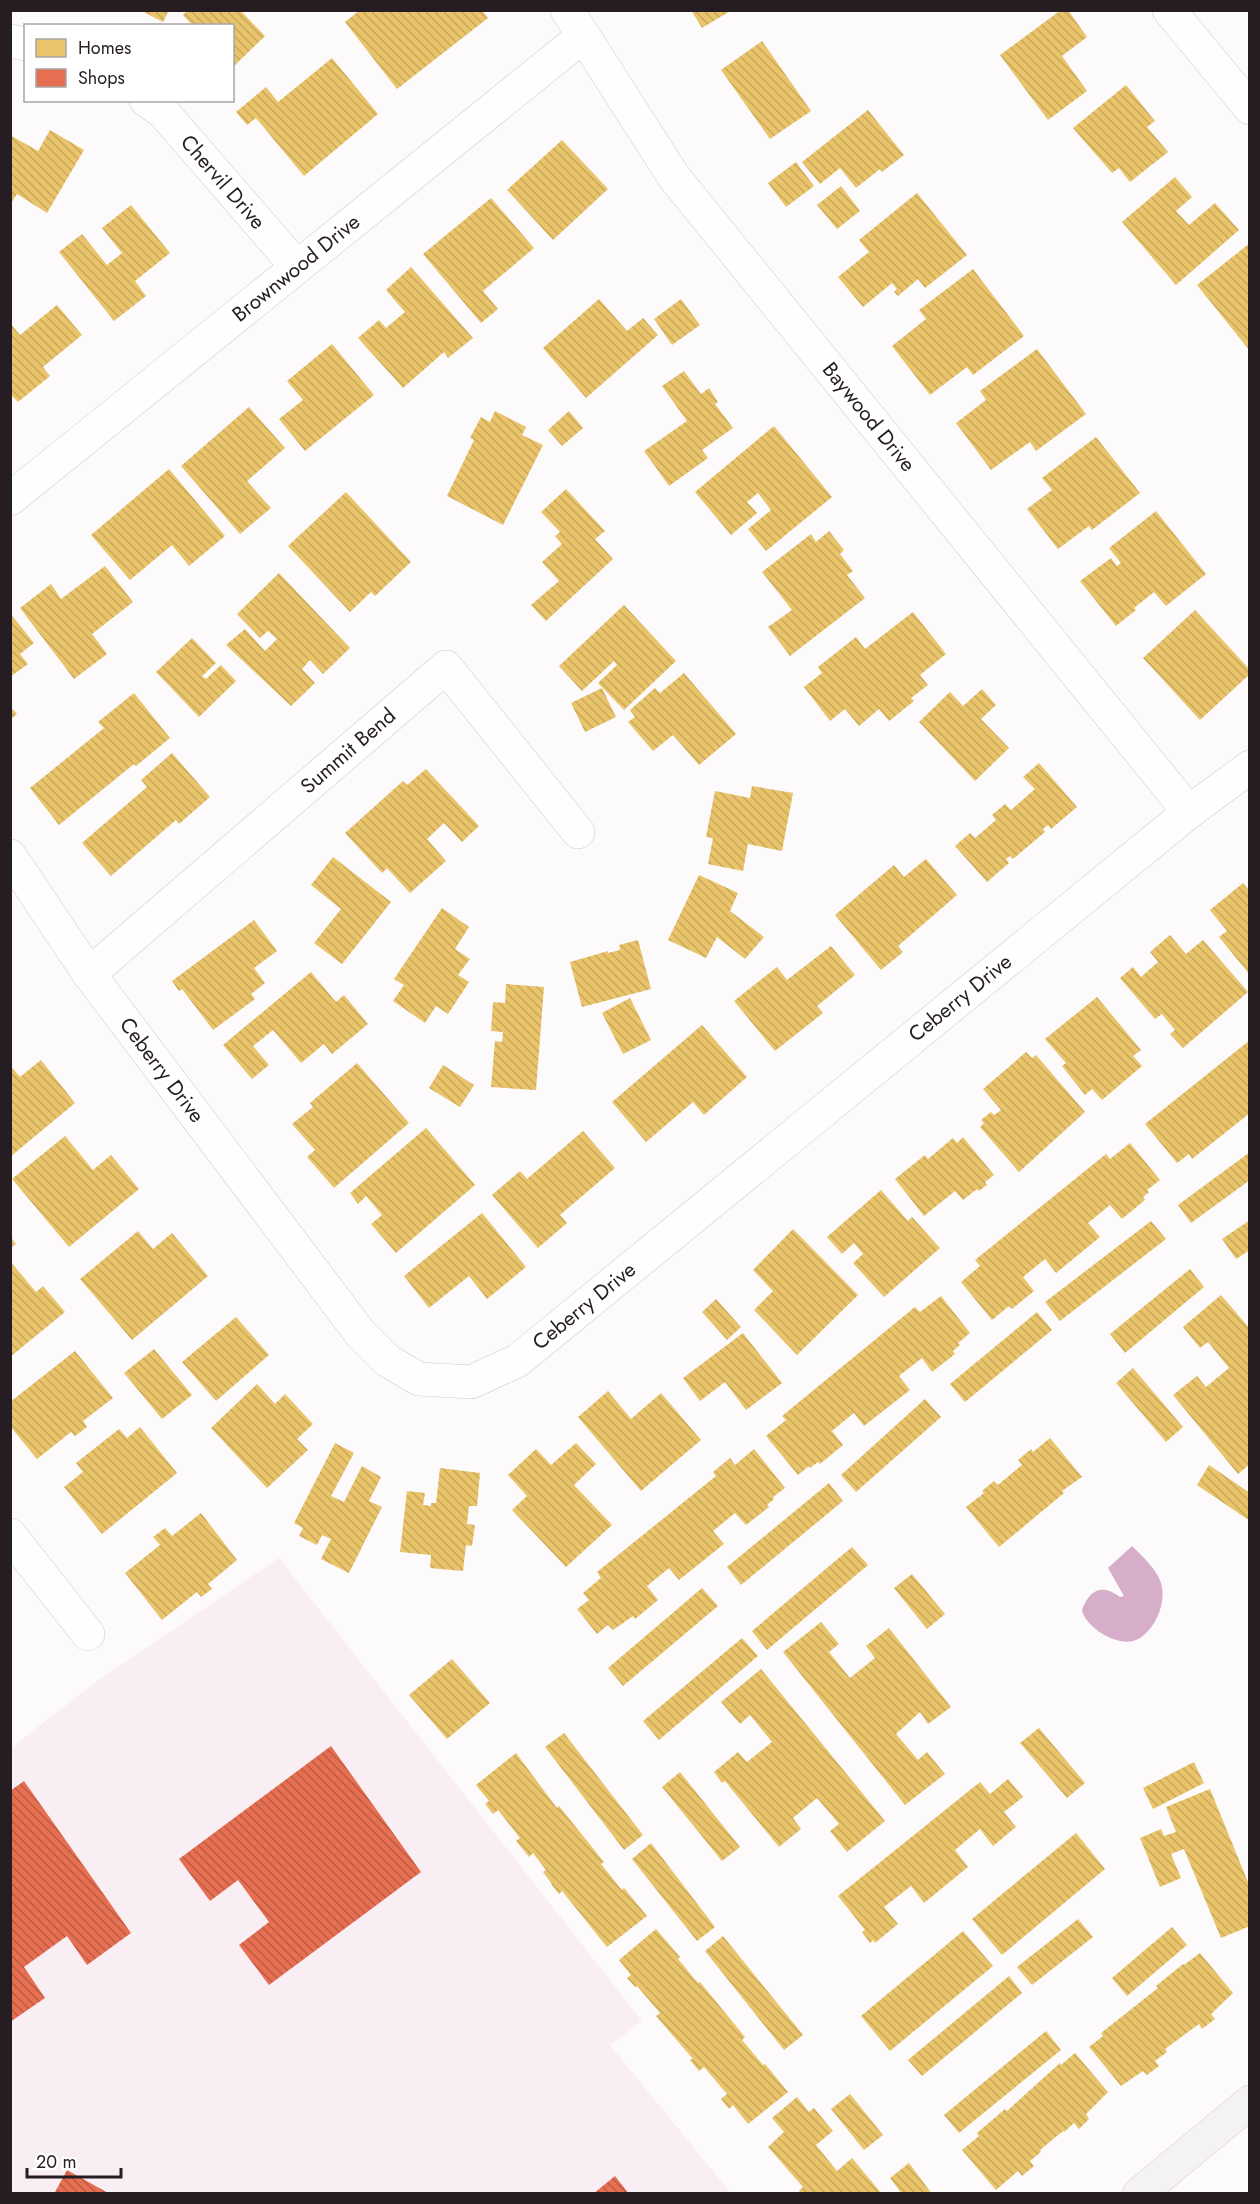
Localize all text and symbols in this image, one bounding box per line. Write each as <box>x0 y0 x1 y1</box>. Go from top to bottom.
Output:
legend <box>24 24 234 102</box>
text: Homes <box>78 35 131 61</box>
text: Shops <box>78 65 125 91</box>
street label: Chervil Drive <box>173 128 273 236</box>
street label: Brownwood Drive <box>226 207 367 329</box>
street label: Baywood Drive <box>815 356 923 478</box>
street label: Summit Bend <box>294 701 402 801</box>
street label: Ceberry Drive <box>902 947 1018 1049</box>
street label: Ceberry Drive <box>112 1011 212 1129</box>
street label: Ceberry Drive <box>526 1255 642 1357</box>
scale bar <box>27 2141 122 2179</box>
text: 20 m <box>36 2149 76 2175</box>

